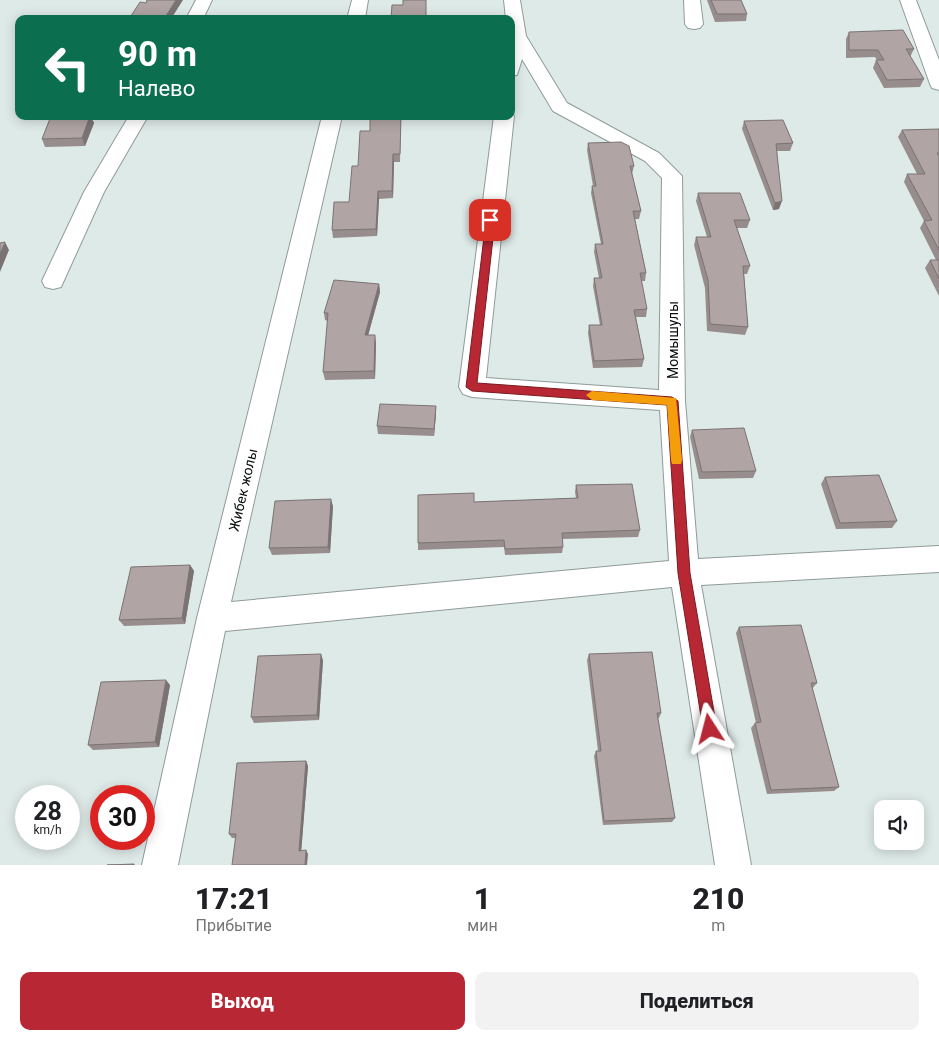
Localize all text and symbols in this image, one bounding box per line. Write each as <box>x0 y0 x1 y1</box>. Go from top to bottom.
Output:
text: 90 m <box>118 34 197 75</box>
icon: left <box>35 35 100 100</box>
text: Налево <box>118 76 195 101</box>
pin <box>469 199 511 241</box>
icon: arrive <box>476 206 504 234</box>
street label: Момышулы <box>665 301 681 379</box>
street label: Жибек жолы <box>226 447 260 533</box>
position arrow <box>683 702 735 754</box>
speed limit sign: 30 <box>90 785 155 850</box>
text: 28 <box>33 797 62 826</box>
map controls <box>874 800 924 850</box>
button: sound <box>874 800 924 850</box>
text: km/h <box>33 823 62 837</box>
text: 17:21 <box>195 881 273 916</box>
text: 1 <box>474 881 491 916</box>
text: 210 <box>692 881 744 916</box>
text: Прибытие <box>196 916 272 935</box>
text: мин <box>467 916 498 935</box>
text: m <box>711 916 725 935</box>
button: Выход <box>20 972 465 1030</box>
button: Поделиться <box>475 972 919 1030</box>

